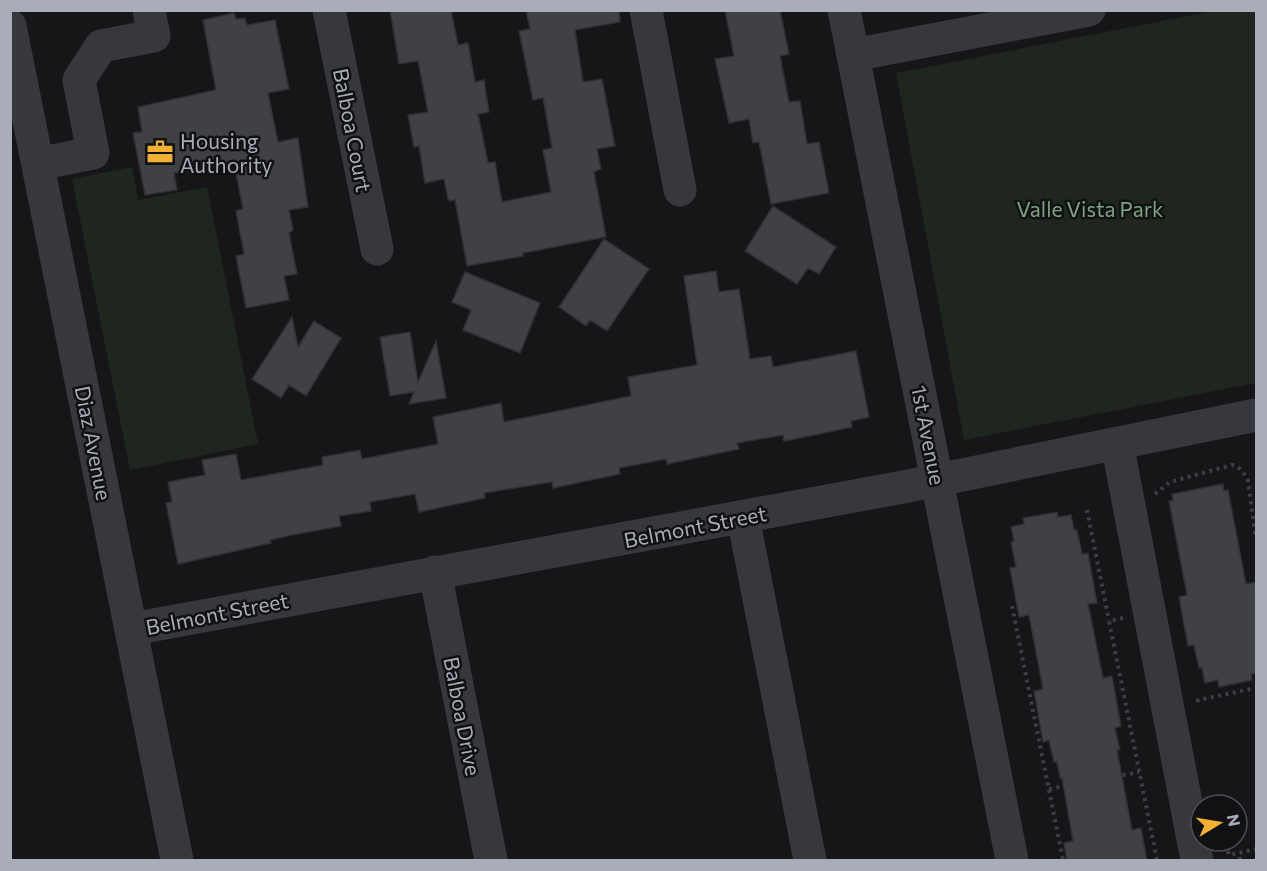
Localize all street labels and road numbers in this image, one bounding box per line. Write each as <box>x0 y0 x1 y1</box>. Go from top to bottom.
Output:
street label: Balboa Court <box>329 66 377 194</box>
street label: 1st Avenue <box>907 383 951 487</box>
street label: Diaz Avenue <box>71 384 117 502</box>
street label: Belmont Street <box>622 500 768 552</box>
street label: Belmont Street <box>144 587 290 639</box>
street label: Balboa Drive <box>439 654 487 778</box>

